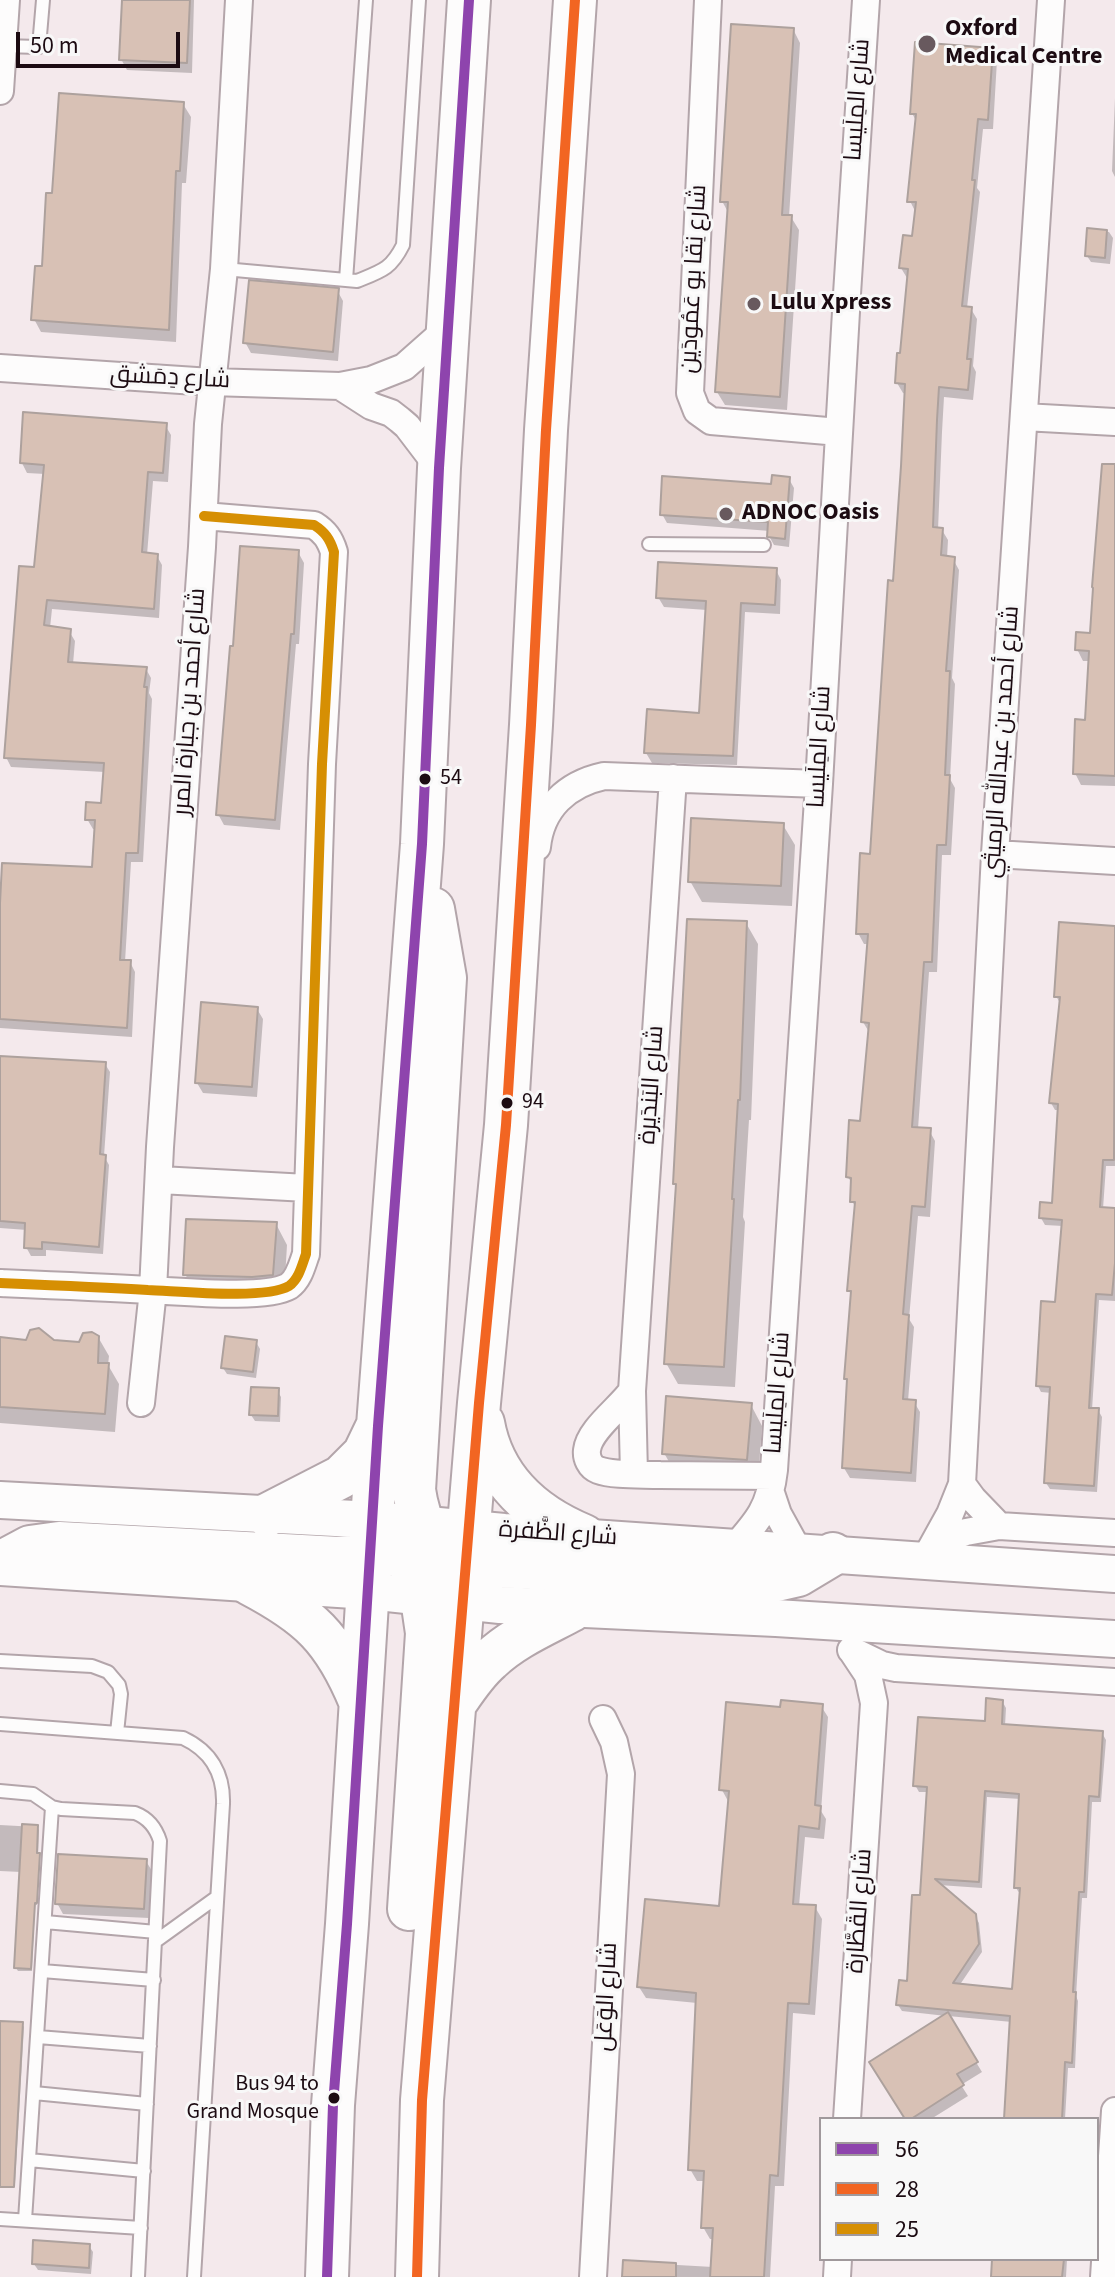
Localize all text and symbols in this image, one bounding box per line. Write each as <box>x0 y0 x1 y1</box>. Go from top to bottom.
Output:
scale bar <box>20 16 184 66</box>
place label: Oxford Medical Centre <box>945 16 1102 72</box>
text: 50 m <box>30 28 79 63</box>
marker: Oxford Medical Centre <box>916 33 938 55</box>
street label: شارع المِلَيسا <box>840 38 878 162</box>
street label: شارع نِقا بو عَمُودَين <box>676 184 714 374</box>
place label: Lulu Xpress <box>770 290 891 318</box>
marker: Lulu Xpress <box>745 295 763 313</box>
street label: شارع دِمَشق <box>109 361 231 397</box>
place label: ADNOC Oasis <box>742 500 879 528</box>
marker: ADNOC Oasis <box>717 505 735 523</box>
street label: شارع أحمد بن جبارة المرر <box>169 587 213 817</box>
street label: شارع أحمد بن عبدالله الرميثي <box>979 605 1027 879</box>
street label: شارع المِلَيسا <box>803 685 839 809</box>
place label: 54 <box>440 766 462 792</box>
marker: 54 <box>417 771 433 787</box>
street label: شارع البَندَيرة <box>634 1025 672 1145</box>
place label: 94 <box>522 1090 544 1116</box>
marker: 94 <box>499 1095 515 1111</box>
street label: شارع المِلَيسا <box>760 1331 798 1455</box>
street label: شارع الظَّفرة <box>498 1516 618 1554</box>
street label: شارع القَطَّارة <box>842 1848 880 1974</box>
street label: شارع الوَعَل <box>591 1942 625 2052</box>
place label: Bus 94 to Grand Mosque <box>186 2072 319 2124</box>
marker: Bus 94 to Grand Mosque <box>326 2090 342 2106</box>
legend <box>819 2117 1099 2261</box>
text: 56 <box>895 2132 919 2167</box>
text: 28 <box>895 2172 919 2207</box>
text: 25 <box>895 2212 919 2247</box>

